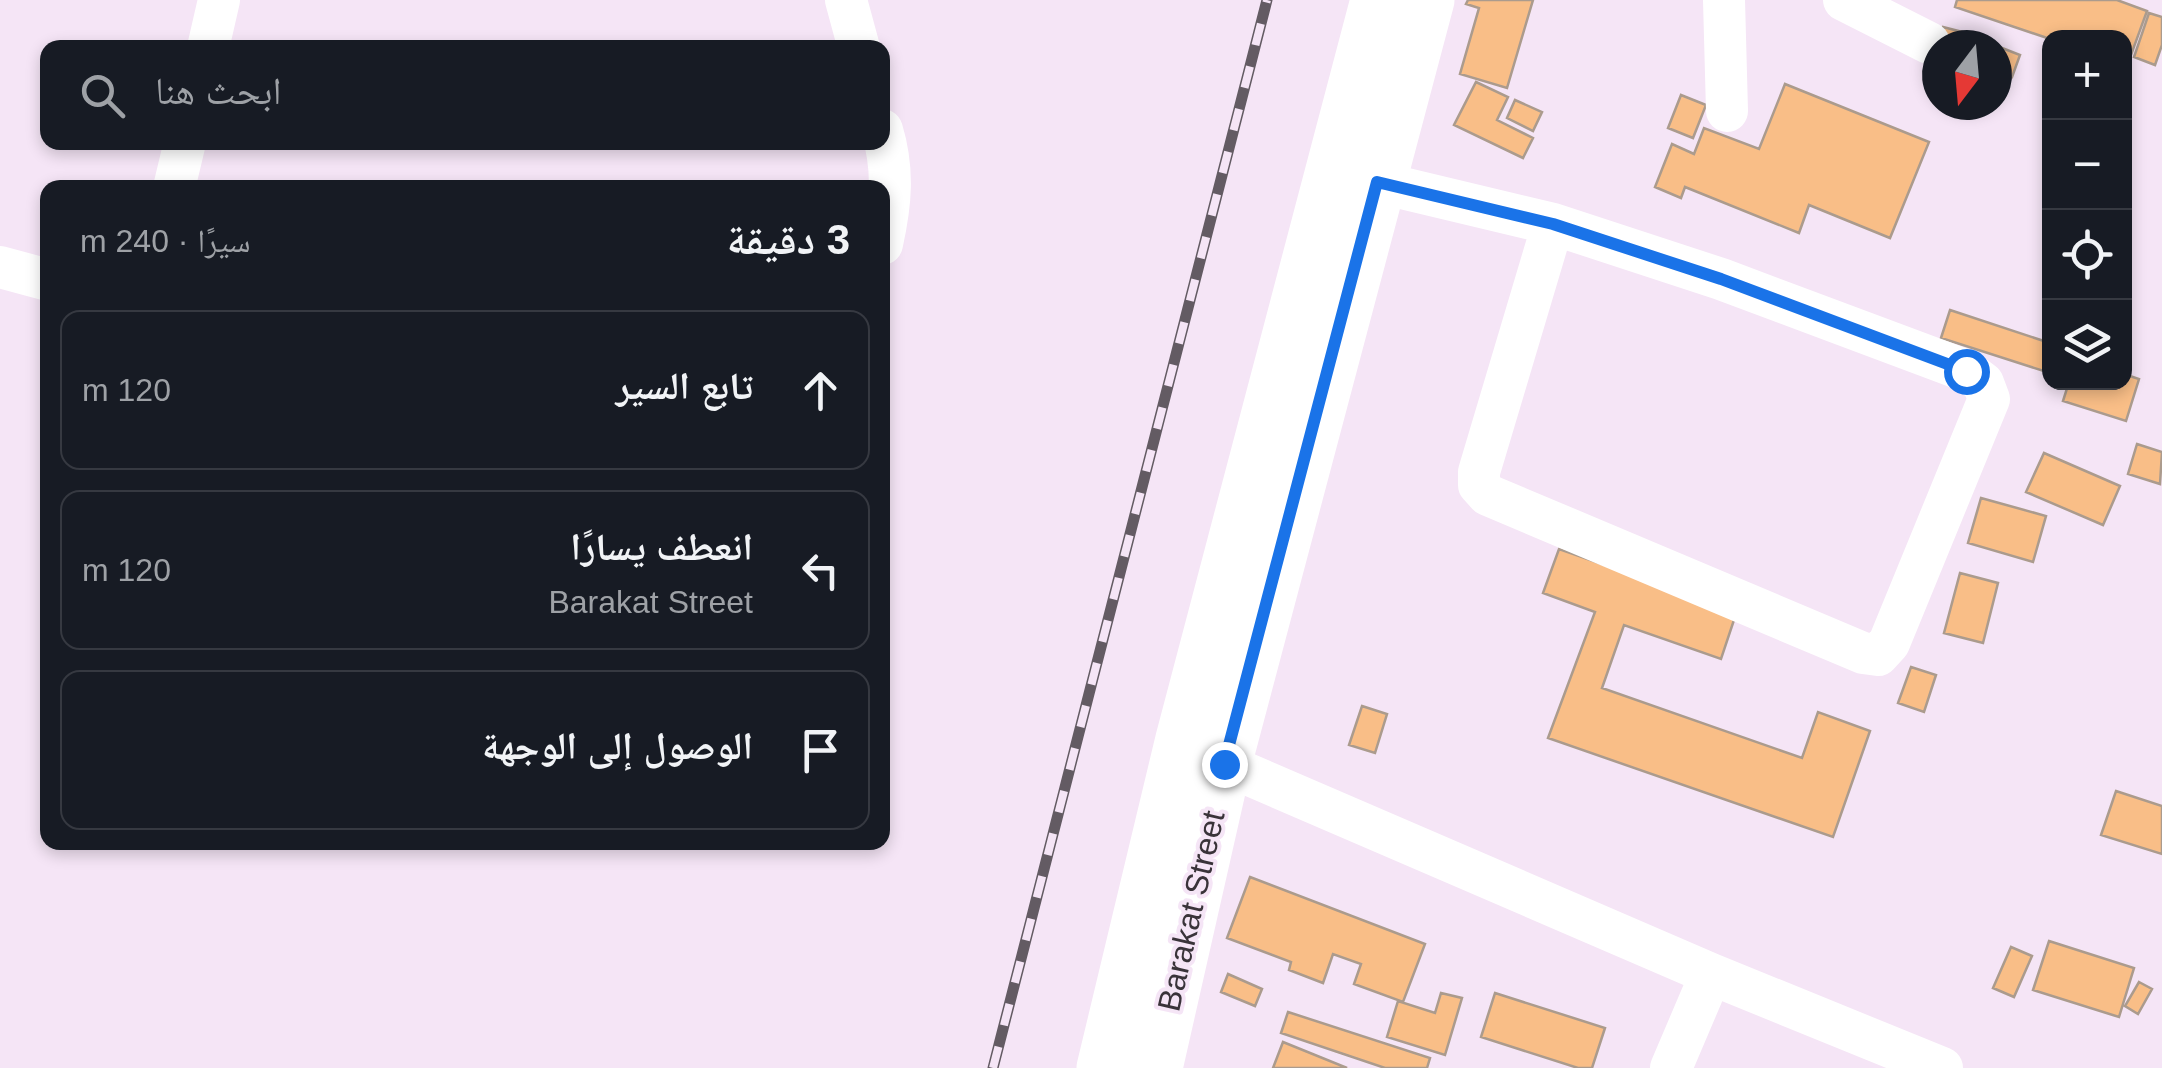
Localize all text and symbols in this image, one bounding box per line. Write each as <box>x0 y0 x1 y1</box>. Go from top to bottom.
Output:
north arrow <box>1922 30 2012 120</box>
map controls <box>2042 30 2132 390</box>
button: + <box>2042 30 2132 120</box>
search box <box>40 40 890 150</box>
icon: search <box>75 68 130 123</box>
text: ابحث هنا <box>155 70 281 112</box>
button: − <box>2042 120 2132 210</box>
button: locate <box>2042 210 2132 300</box>
text: 3 دقيقة <box>727 216 850 263</box>
text: سيرًا · 240 m <box>80 223 251 259</box>
button: layers <box>2042 300 2132 390</box>
route start <box>1944 349 1990 395</box>
icon: ahead <box>793 363 848 418</box>
text: تابع السير <box>616 365 753 407</box>
text: 120 m <box>82 372 171 408</box>
text: انعطف يسارًا <box>570 526 753 568</box>
icon: left <box>793 543 848 598</box>
text: 120 m <box>82 552 171 588</box>
text: Barakat Street <box>548 584 753 620</box>
icon: arrive <box>793 723 848 778</box>
text: الوصول إلى الوجهة <box>482 725 753 767</box>
route end <box>1202 742 1248 788</box>
street label: Barakat Street <box>1150 807 1232 1015</box>

